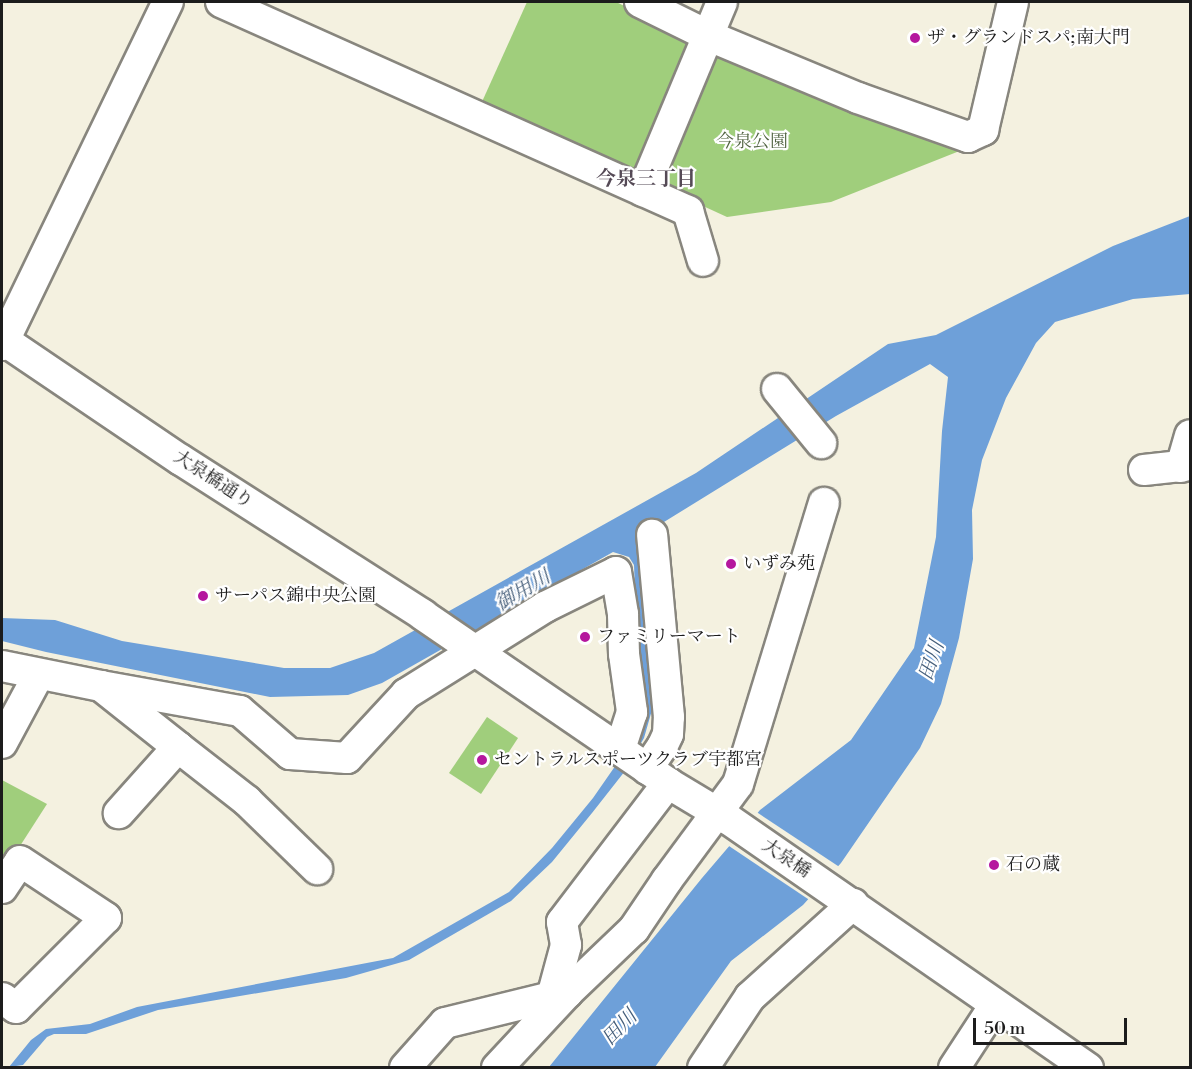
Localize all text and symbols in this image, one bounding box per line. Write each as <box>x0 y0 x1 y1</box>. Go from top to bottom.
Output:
place label: ザ・グランドスパ;南大門 <box>927 27 1130 49</box>
marker: ザ・グランドスパ;南大門 <box>908 31 922 45</box>
park label: 今泉公園 <box>716 131 788 153</box>
district label: 今泉三丁目 <box>596 167 696 191</box>
street label: 大泉橋通り <box>169 446 257 514</box>
place label: いずみ苑 <box>743 553 815 575</box>
marker: いずみ苑 <box>724 557 738 571</box>
water label: 御用川 <box>491 565 555 617</box>
place label: サーパス錦中央公園 <box>215 585 377 607</box>
marker: サーパス錦中央公園 <box>196 589 210 603</box>
place label: ファミリーマート <box>597 626 741 648</box>
marker: ファミリーマート <box>578 630 592 644</box>
water label: 田川 <box>914 638 950 684</box>
place label: セントラルスポーツクラブ宇都宮 <box>494 749 764 771</box>
marker: セントラルスポーツクラブ宇都宮 <box>475 753 489 767</box>
street label: 大泉橋 <box>758 835 814 883</box>
place label: 石の蔵 <box>1006 854 1060 876</box>
marker: 石の蔵 <box>987 858 1001 872</box>
water label: 田川 <box>597 1005 643 1051</box>
scale bar <box>976 1006 1130 1044</box>
text: 50 m <box>984 1017 1025 1040</box>

